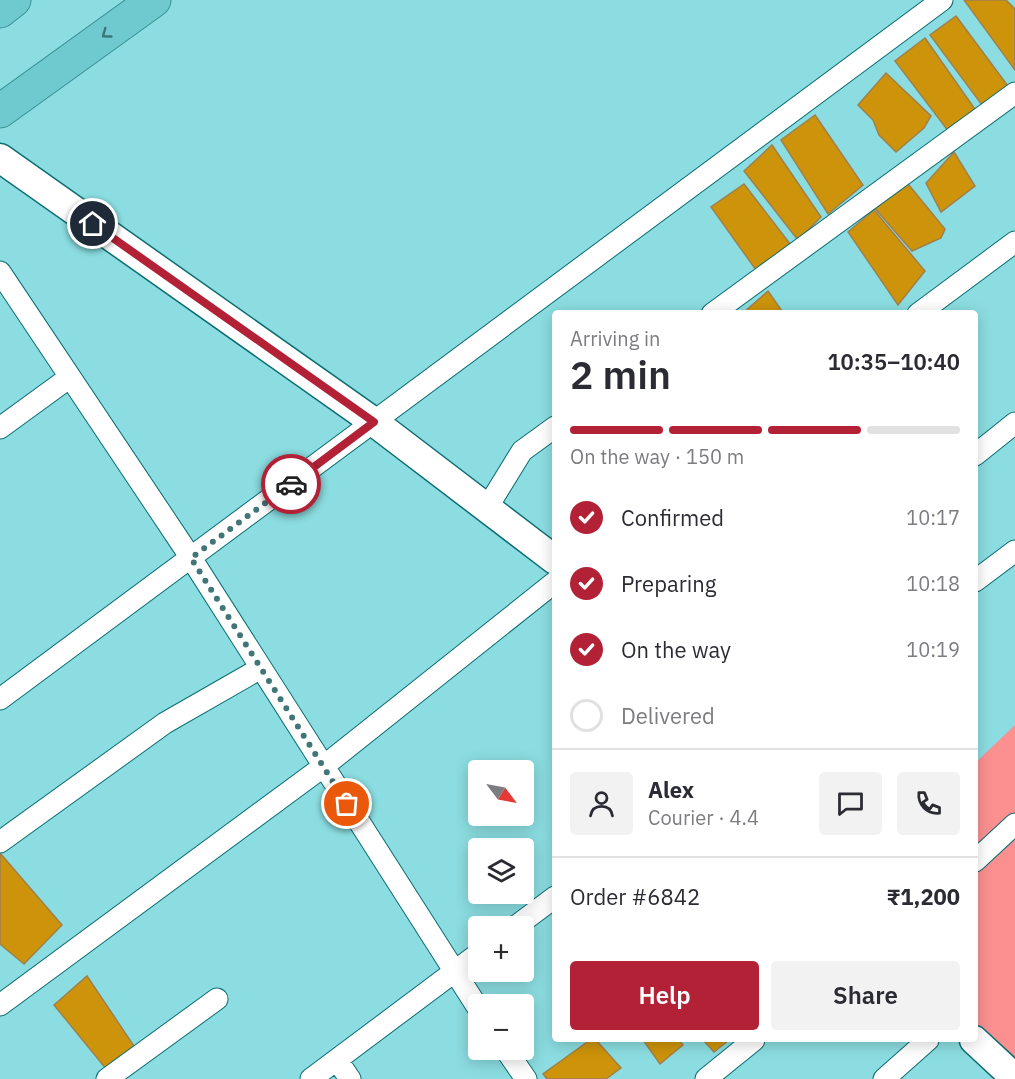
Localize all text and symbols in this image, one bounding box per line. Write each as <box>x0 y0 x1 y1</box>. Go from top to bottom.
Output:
one-way arrow <box>102 27 113 38</box>
pin <box>67 198 118 249</box>
icon: home <box>76 207 109 240</box>
text: Arriving in <box>570 325 660 352</box>
text: 10:35–10:40 <box>827 347 960 376</box>
text: 2 min <box>570 349 671 400</box>
text: On the way · 150 m <box>570 443 744 470</box>
courier <box>261 454 321 514</box>
icon: car <box>275 468 308 501</box>
icon: check <box>570 501 603 534</box>
text: Confirmed <box>621 503 724 532</box>
text: 10:17 <box>906 504 960 531</box>
icon: check <box>570 567 603 600</box>
text: Preparing <box>621 569 716 598</box>
text: 10:18 <box>906 570 960 597</box>
icon: check <box>570 633 603 666</box>
text: On the way <box>621 635 731 664</box>
text: 10:19 <box>906 636 960 663</box>
text: Delivered <box>621 701 715 730</box>
north arrow <box>468 760 534 826</box>
map controls <box>468 760 534 1060</box>
button: person <box>570 772 633 835</box>
button: chat <box>819 772 882 835</box>
button: phone <box>897 772 960 835</box>
text: Alex <box>648 775 694 804</box>
pin <box>321 778 372 829</box>
icon: bag <box>330 787 363 820</box>
text: Courier · 4.4 <box>648 804 759 831</box>
button: layers <box>468 838 534 904</box>
text: Order #6842 <box>570 882 700 911</box>
text: ₹1,200 <box>887 882 960 911</box>
button: + <box>468 916 534 982</box>
button: Help <box>570 961 759 1030</box>
button: Share <box>771 961 960 1030</box>
button: − <box>468 994 534 1060</box>

